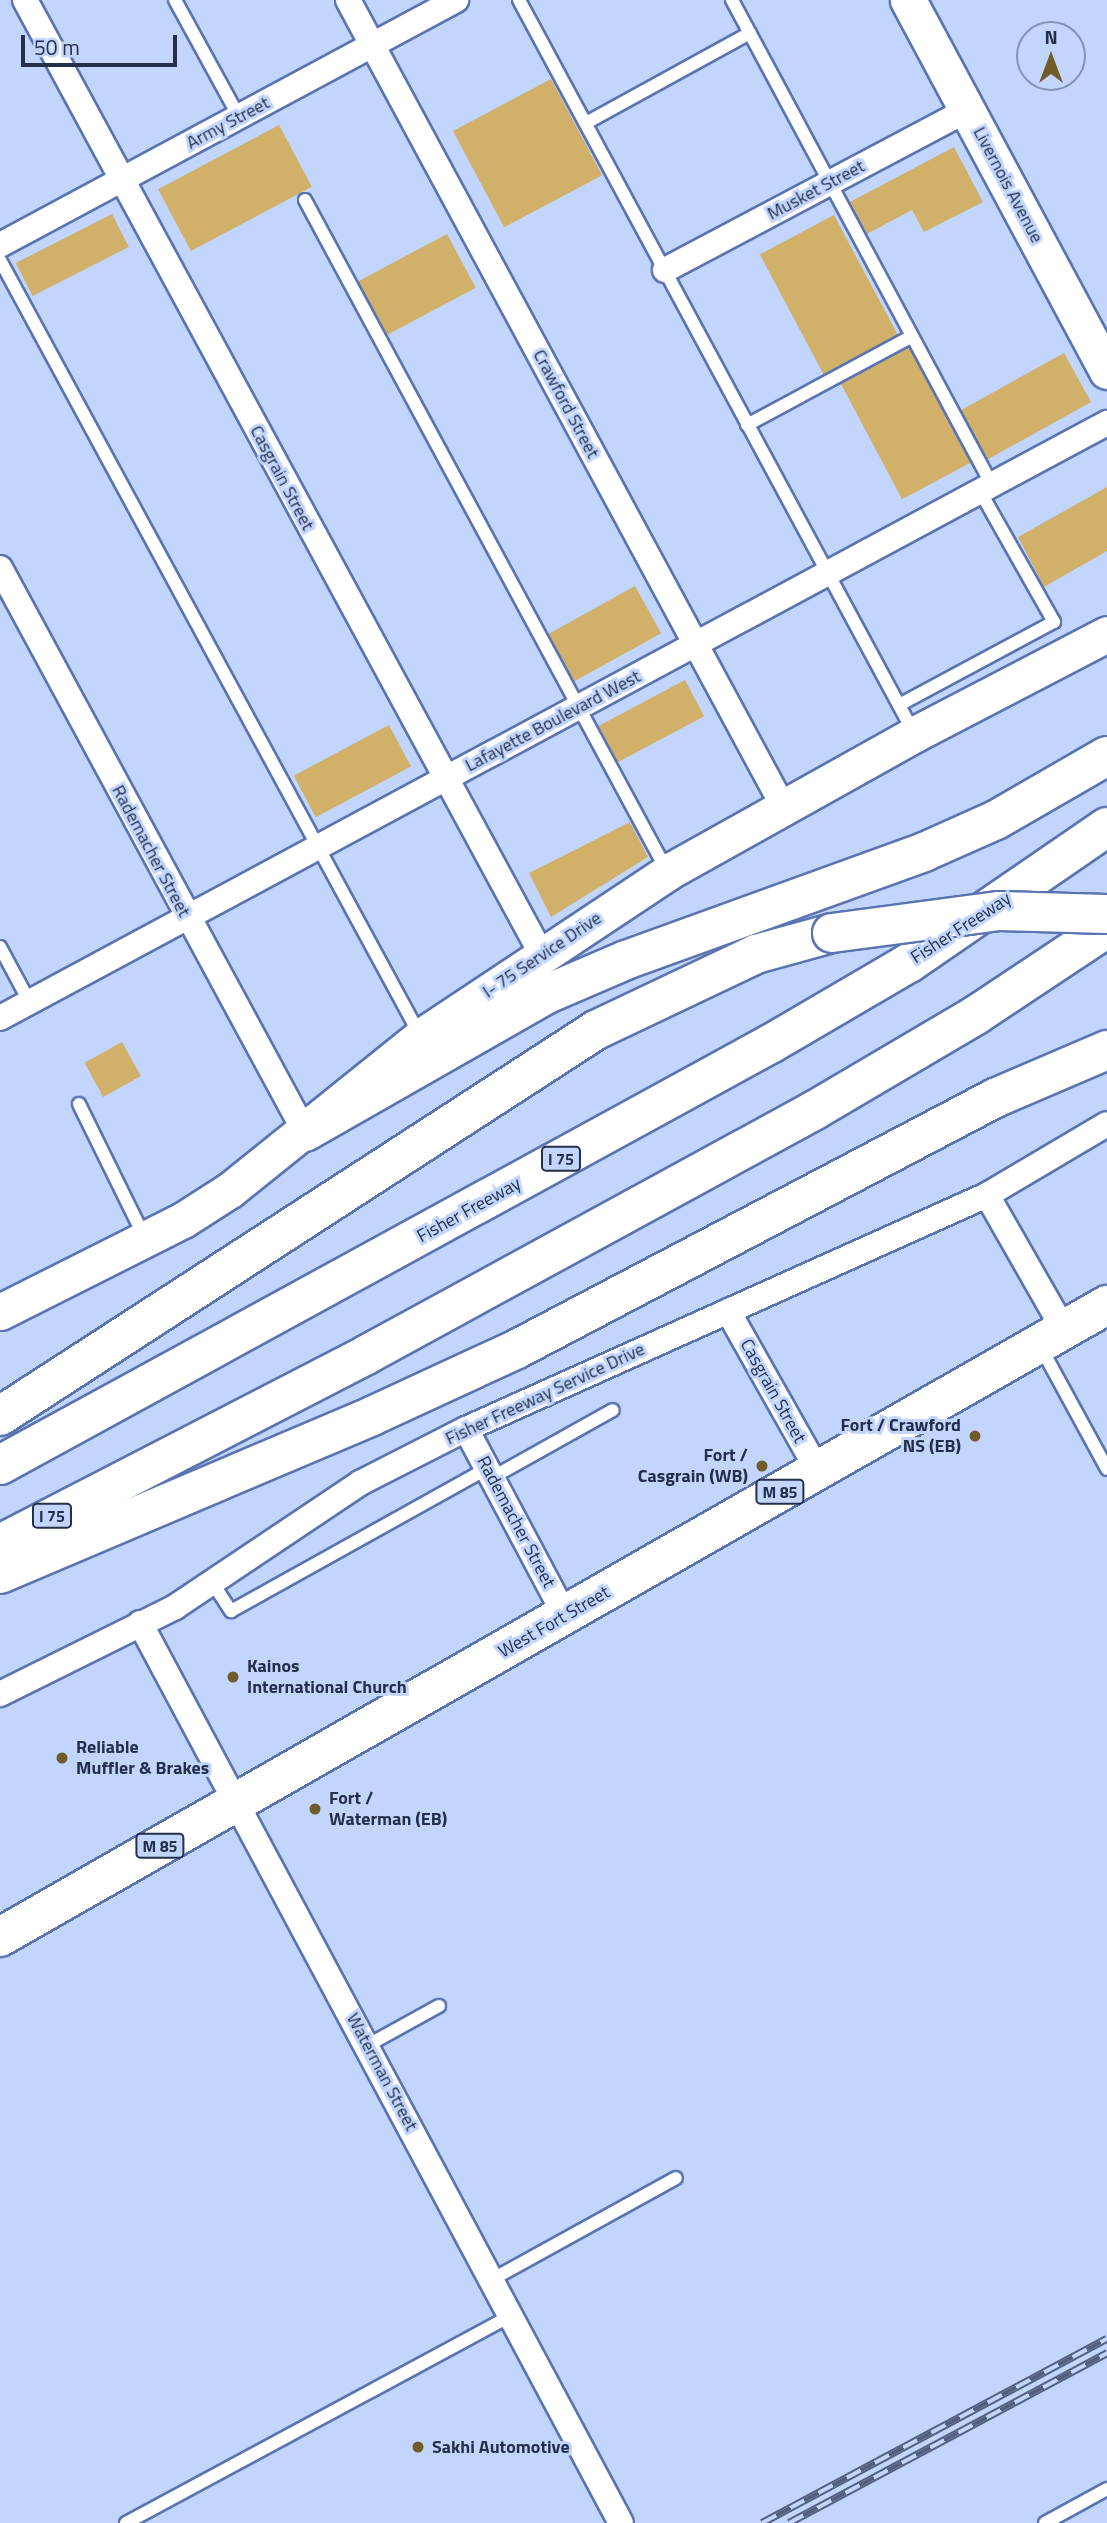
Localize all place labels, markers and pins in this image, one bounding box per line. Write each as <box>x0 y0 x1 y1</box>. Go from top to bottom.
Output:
place label: Fort / Crawford NS (EB) <box>841 1415 961 1458</box>
marker: Fort / Crawford NS (EB) <box>967 1428 983 1444</box>
place label: Fort / Casgrain (WB) <box>638 1445 748 1488</box>
marker: Fort / Casgrain (WB) <box>754 1458 770 1474</box>
place label: Kainos International Church <box>247 1656 407 1698</box>
marker: Kainos International Church <box>225 1669 241 1685</box>
place label: Reliable Muffler & Brakes <box>76 1737 209 1780</box>
marker: Reliable Muffler & Brakes <box>54 1750 70 1766</box>
place label: Fort / Waterman (EB) <box>329 1788 447 1830</box>
marker: Fort / Waterman (EB) <box>307 1801 323 1817</box>
place label: Sakhi Automotive <box>432 2436 570 2458</box>
marker: Sakhi Automotive <box>410 2439 426 2455</box>

